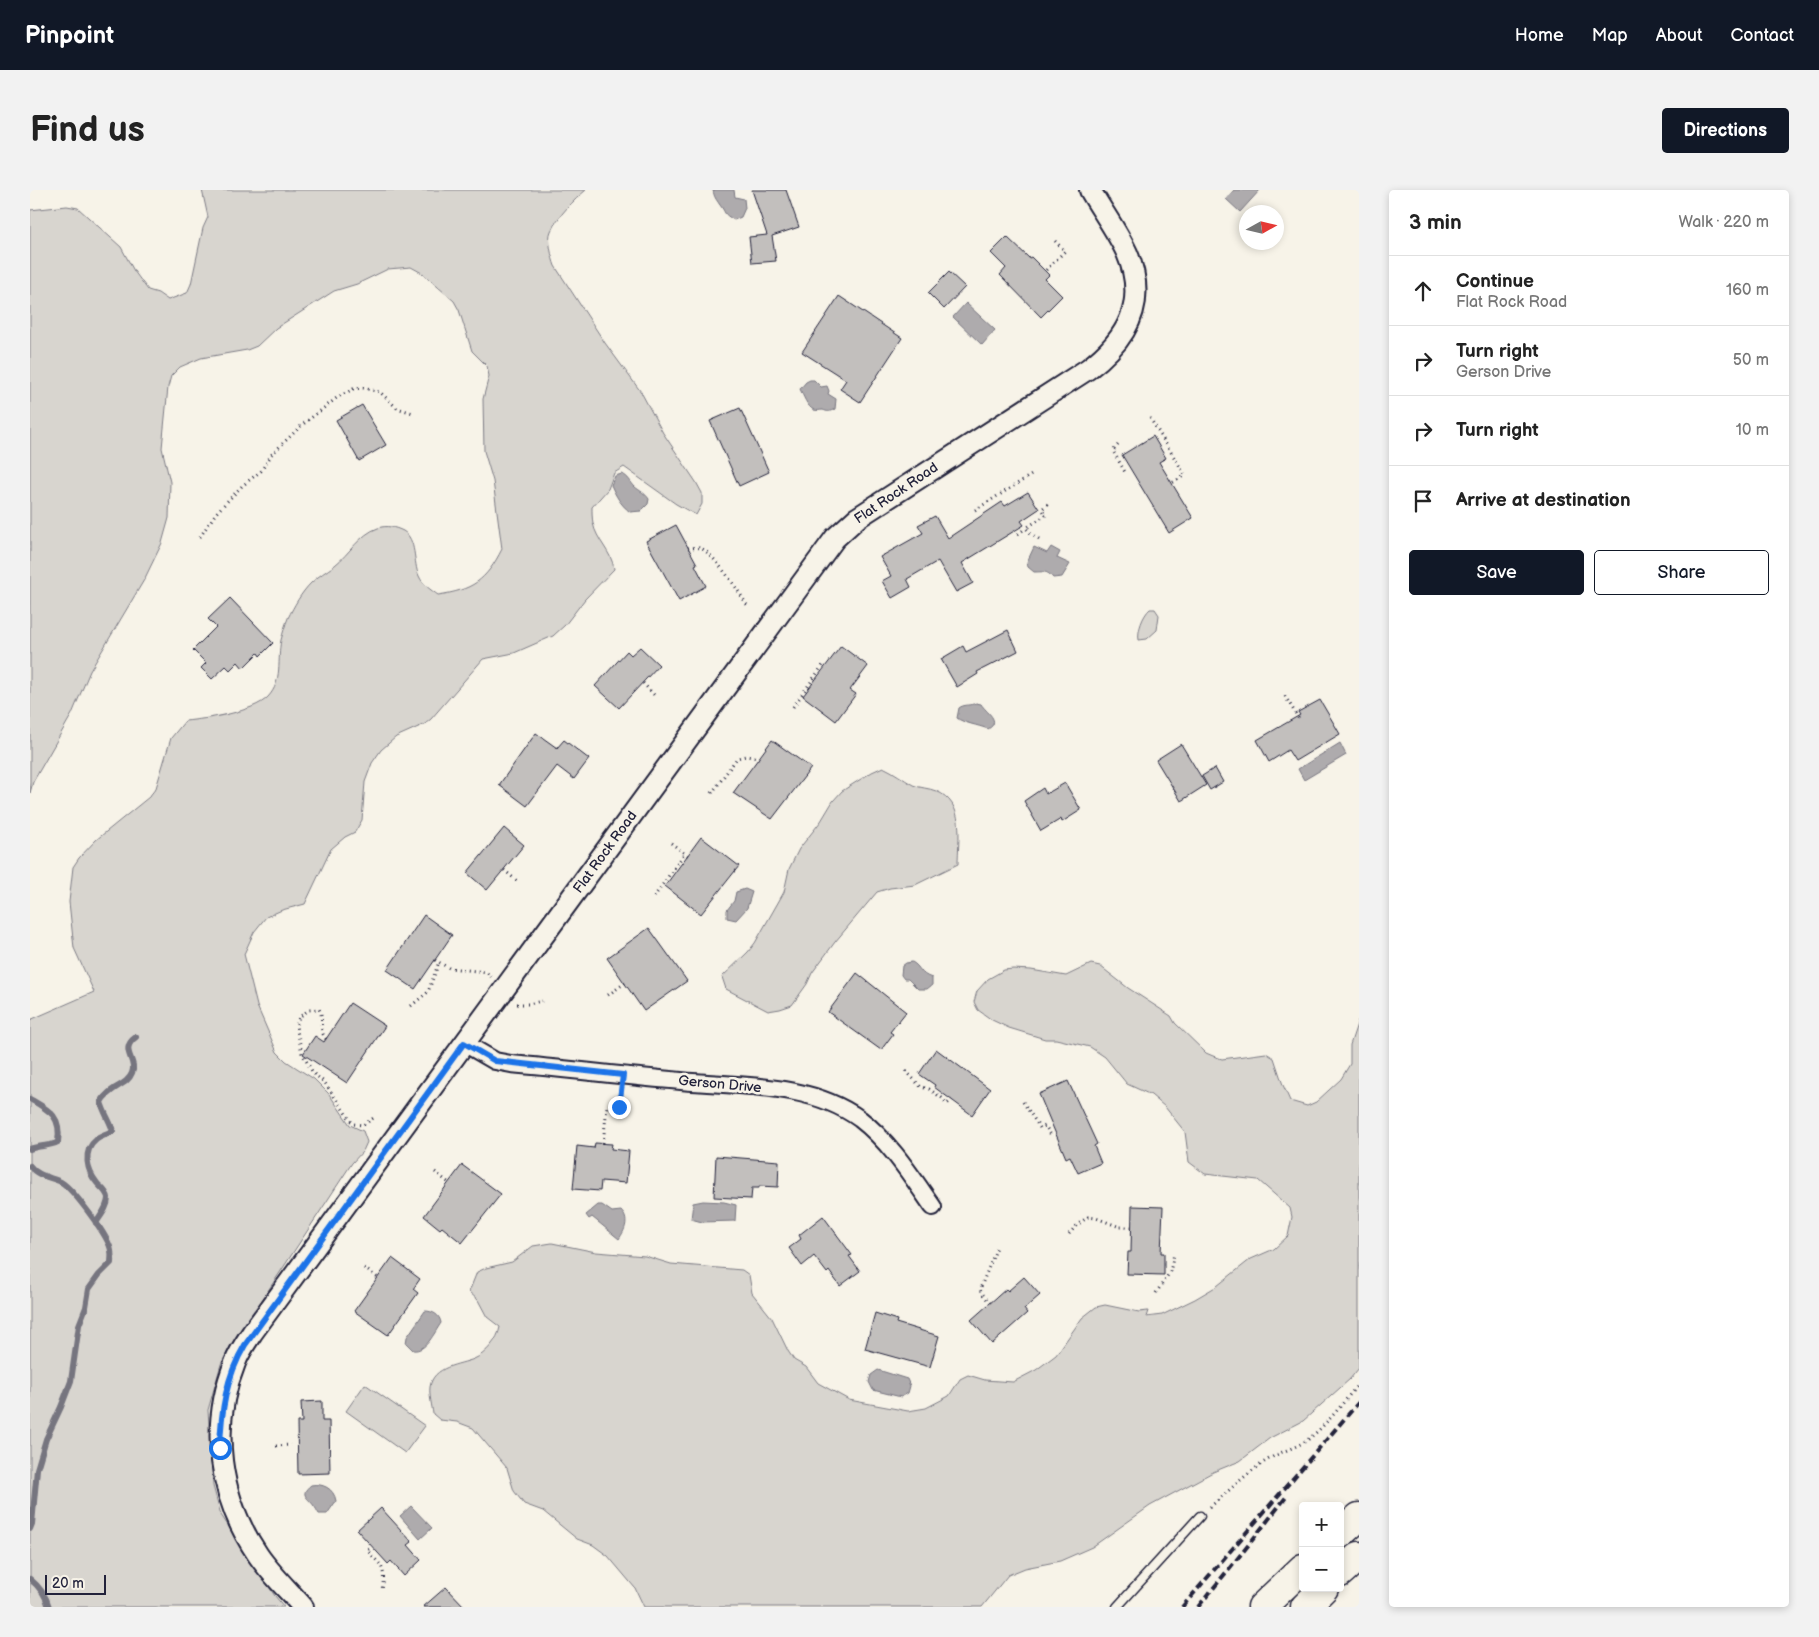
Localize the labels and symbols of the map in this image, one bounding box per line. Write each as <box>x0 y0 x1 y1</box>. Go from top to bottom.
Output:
north arrow <box>1239 205 1284 250</box>
street label: Flat Rock Road <box>851 459 941 527</box>
street label: Flat Rock Road <box>570 808 640 896</box>
street label: Gerson Drive <box>678 1072 762 1096</box>
route end <box>608 1096 631 1119</box>
route start <box>209 1437 232 1460</box>
scale bar <box>45 1572 106 1595</box>

